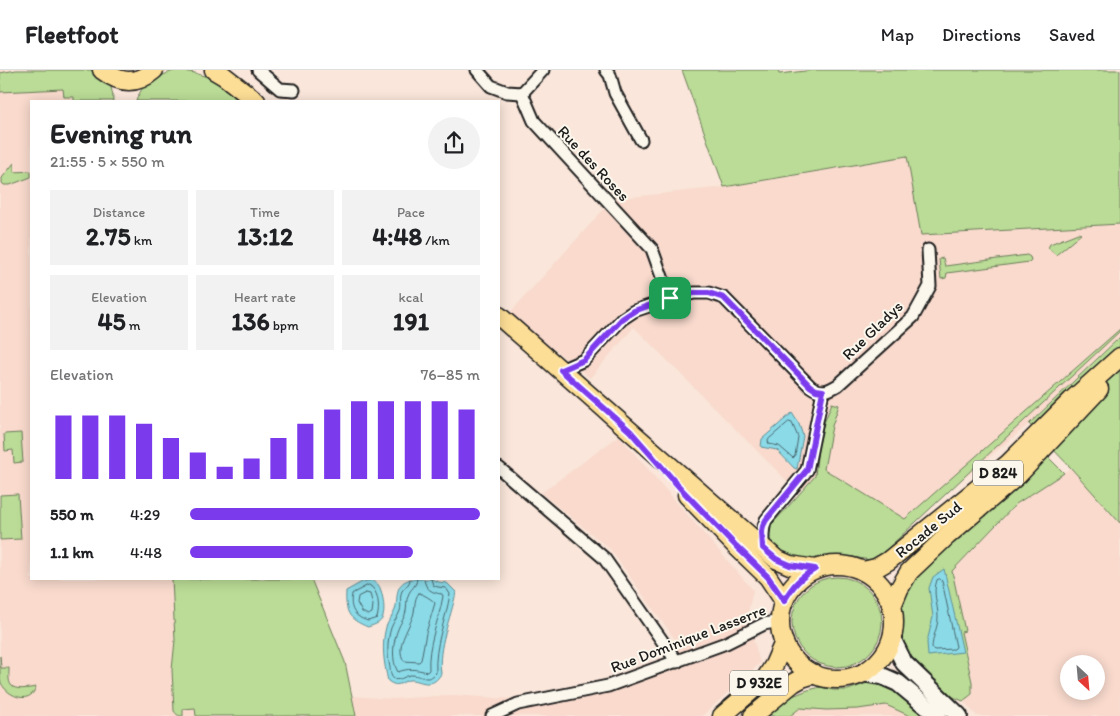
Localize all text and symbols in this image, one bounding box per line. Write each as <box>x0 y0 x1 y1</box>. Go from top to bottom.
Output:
text: Fleetfoot <box>25 20 118 49</box>
text: Map <box>881 24 914 46</box>
text: Directions <box>942 24 1021 46</box>
text: Saved <box>1049 24 1095 46</box>
text: Evening run <box>50 116 192 150</box>
button: share <box>428 117 480 169</box>
street label: Rue des Roses <box>554 122 634 205</box>
text: 21:55 · 5 × 550 m <box>50 152 165 171</box>
text: Distance <box>93 204 145 221</box>
text: Time <box>250 204 280 221</box>
text: Pace <box>397 204 425 221</box>
text: 2.75 <box>86 221 131 251</box>
text: 13:12 <box>237 221 293 251</box>
text: 4:48 <box>372 221 422 251</box>
text: km <box>131 232 152 249</box>
text: /km <box>422 232 450 249</box>
pin <box>649 277 691 319</box>
icon: arrive <box>656 284 684 312</box>
text: Elevation <box>91 289 147 306</box>
text: Heart rate <box>234 289 296 306</box>
text: kcal <box>399 289 423 306</box>
street label: Rue Gladys <box>838 297 907 364</box>
text: 45 <box>97 306 126 336</box>
text: 136 <box>231 306 270 336</box>
text: 191 <box>393 306 429 336</box>
text: m <box>126 317 141 334</box>
text: bpm <box>270 317 299 334</box>
text: Elevation <box>50 365 114 384</box>
text: 76–85 m <box>420 365 480 384</box>
road number: D 824 <box>973 460 1023 486</box>
street label: Rocade Sud <box>891 497 965 562</box>
text: 550 m <box>50 505 94 524</box>
text: 4:29 <box>130 505 160 524</box>
text: 1.1 km <box>50 543 94 562</box>
text: 4:48 <box>130 543 162 562</box>
street label: Rue Dominique Lasserre <box>608 600 768 677</box>
north arrow <box>1060 655 1105 700</box>
map controls <box>1060 655 1105 700</box>
road number: D 932E <box>730 670 788 696</box>

